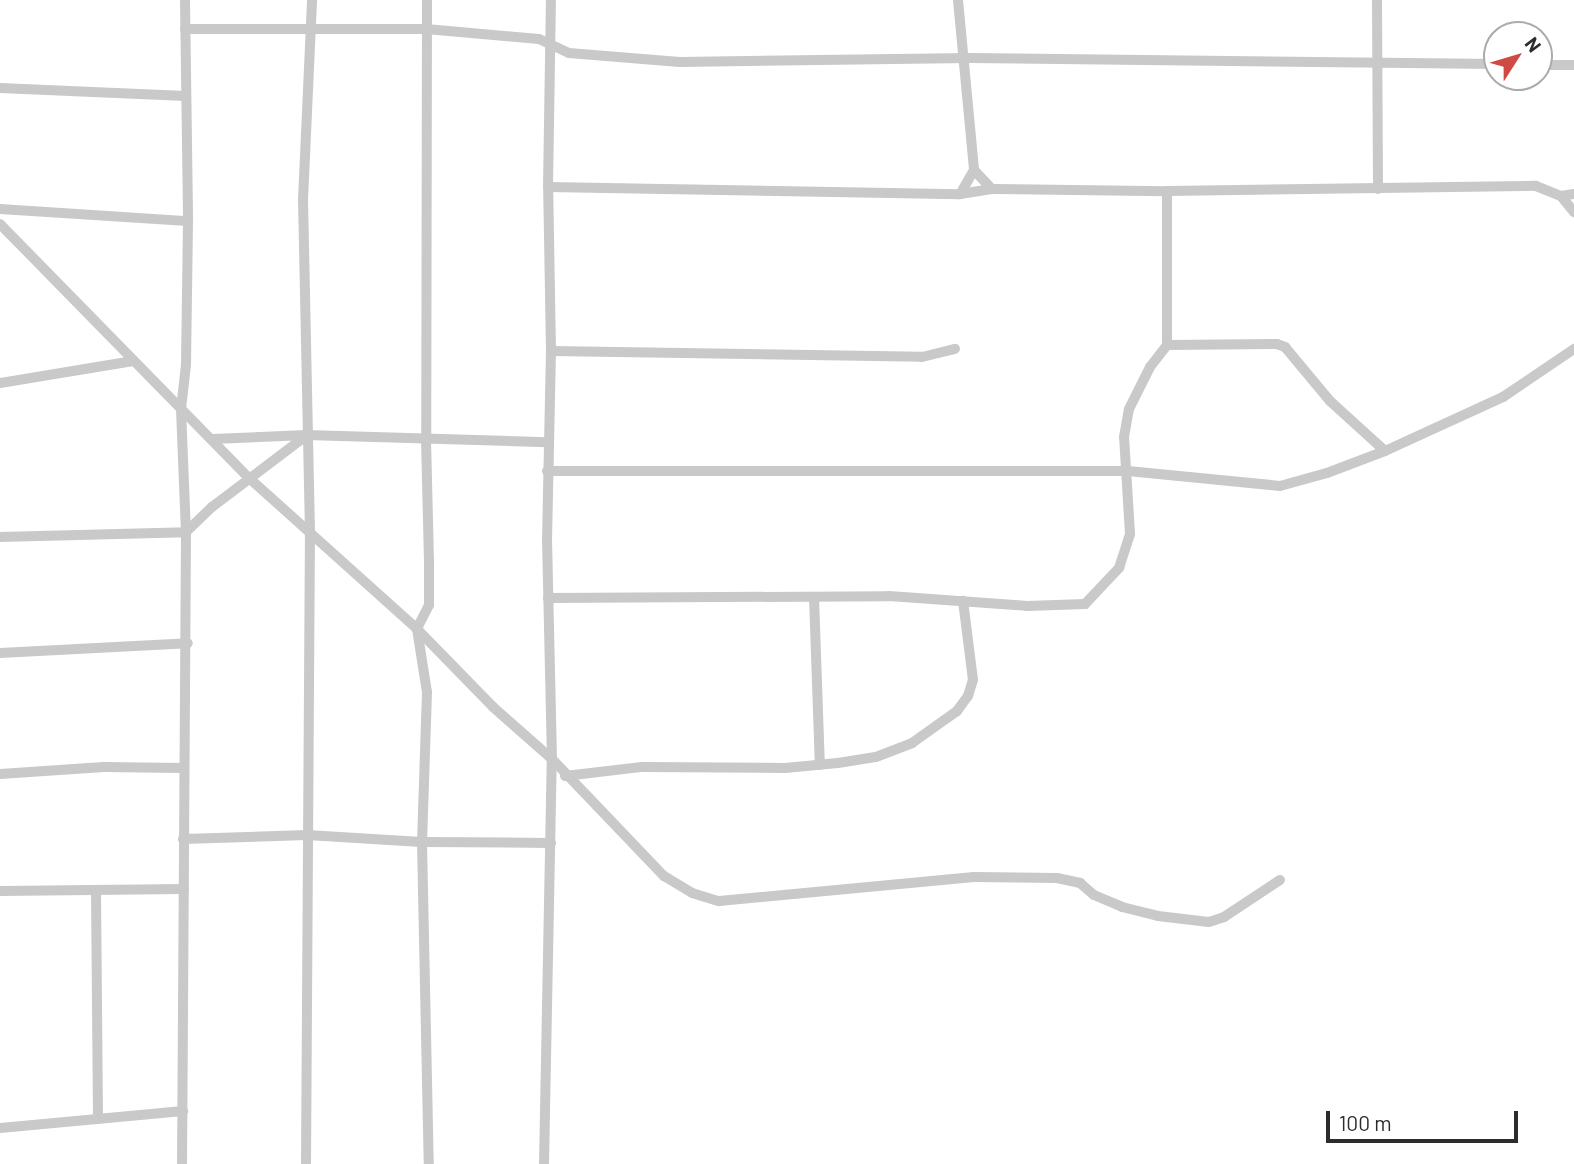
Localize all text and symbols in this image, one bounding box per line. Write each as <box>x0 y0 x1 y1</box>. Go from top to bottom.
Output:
north arrow <box>1483 21 1553 91</box>
text: N <box>1521 32 1547 56</box>
scale bar <box>1329 1098 1522 1142</box>
text: 100 m <box>1339 1110 1392 1135</box>

